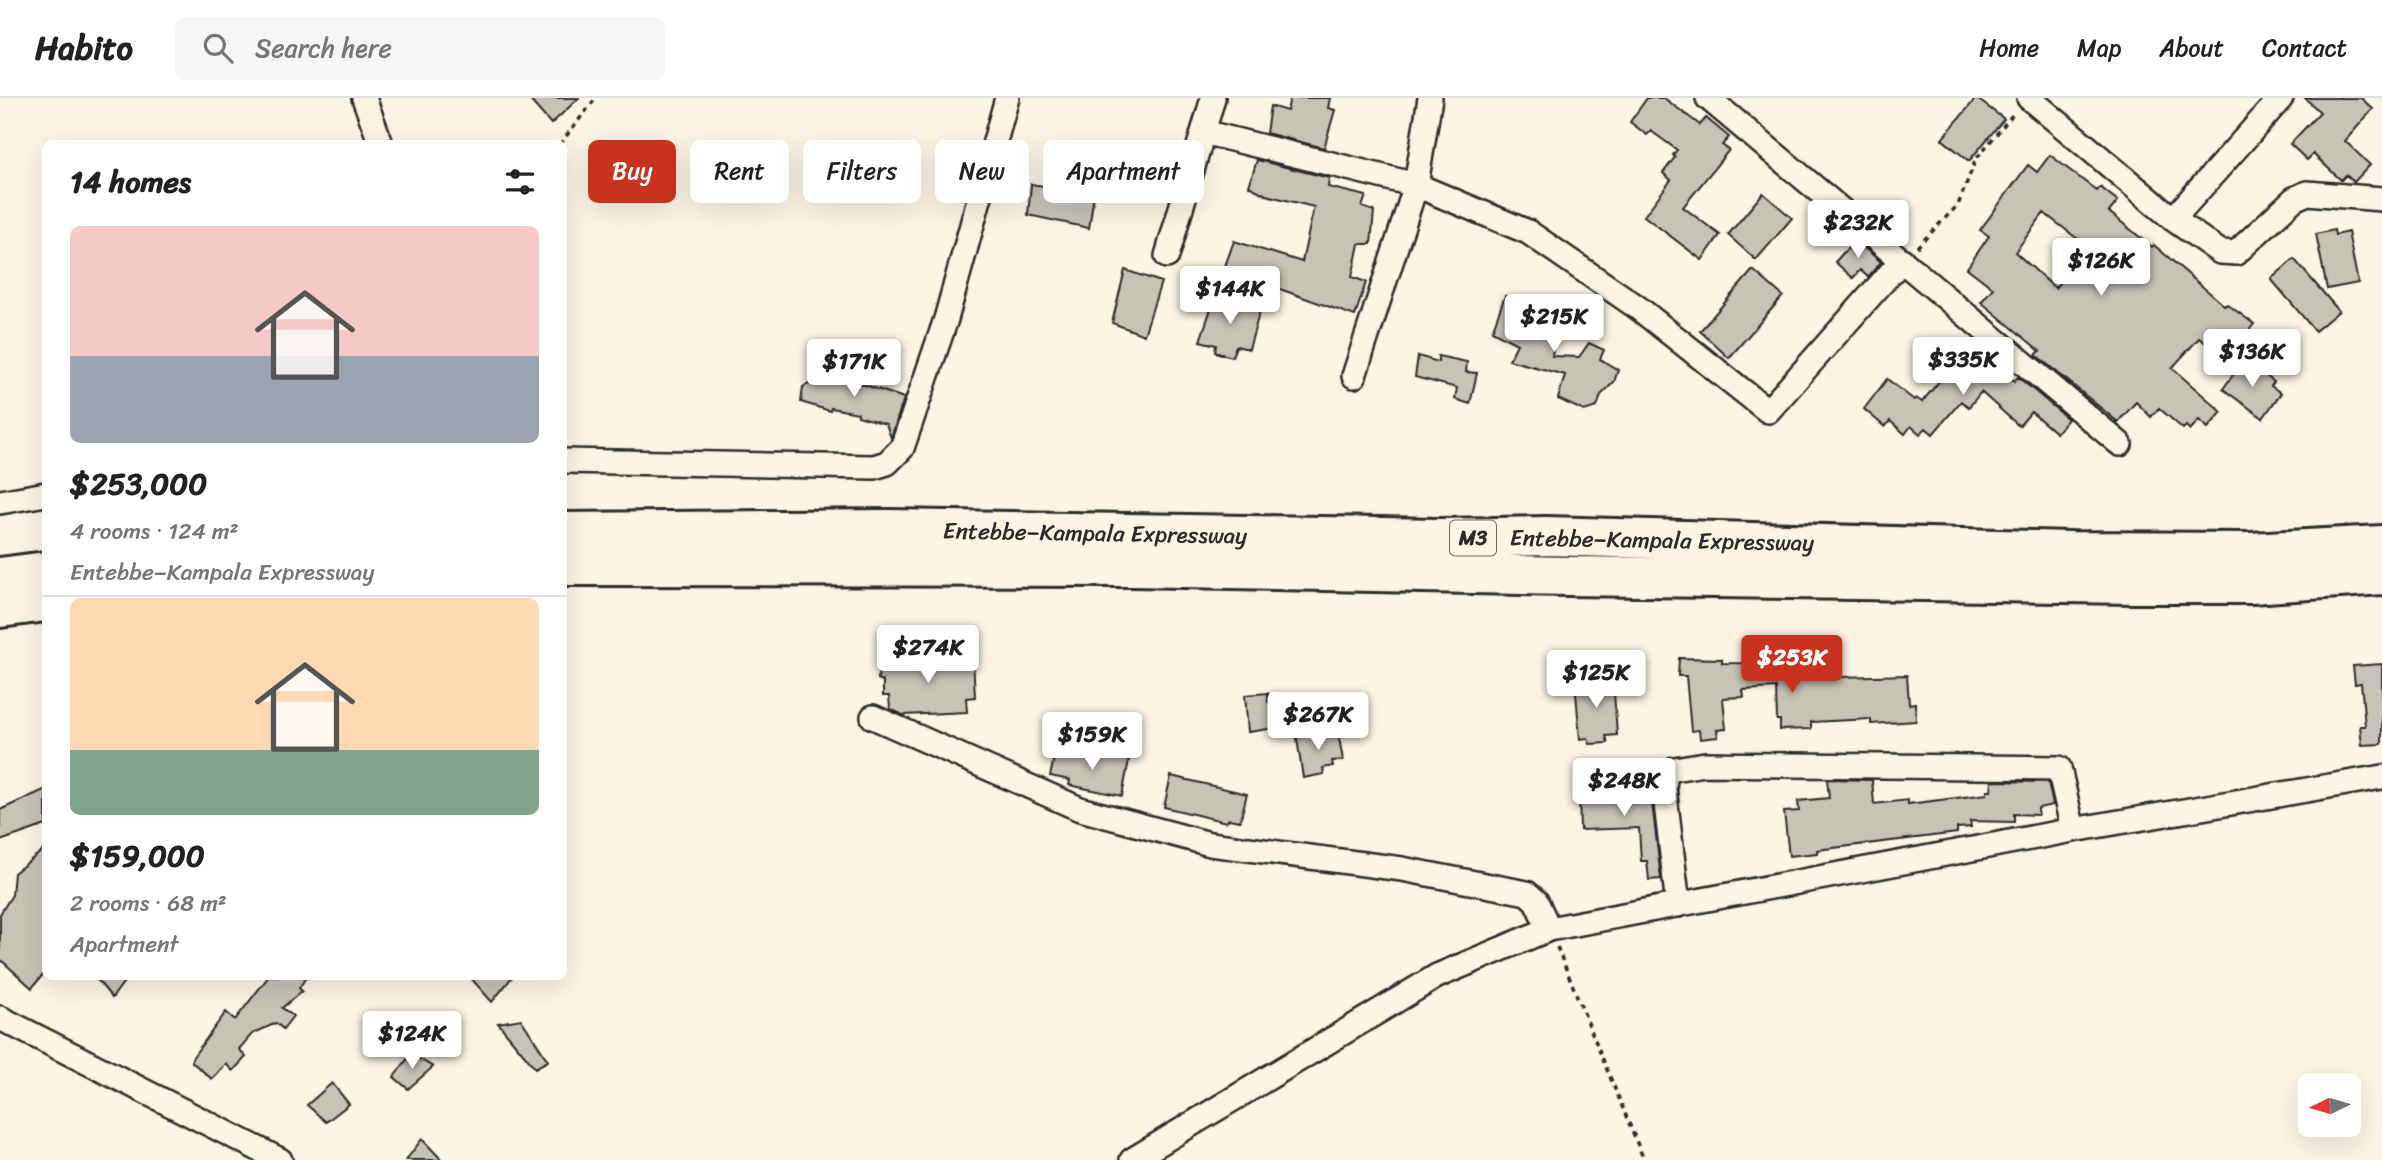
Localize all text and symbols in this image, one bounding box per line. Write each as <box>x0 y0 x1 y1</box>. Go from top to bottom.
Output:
search box <box>175 17 665 80</box>
text: Habito <box>35 19 133 77</box>
text: Search here <box>255 25 392 71</box>
text: Home <box>1979 27 2039 69</box>
text: Map <box>2077 27 2121 69</box>
text: About <box>2159 27 2224 69</box>
text: Contact <box>2262 27 2347 69</box>
icon: search <box>199 29 237 67</box>
chip: Buy <box>588 140 676 203</box>
chip: Rent <box>690 140 789 203</box>
chip: Filters <box>803 140 921 203</box>
chip: New <box>935 140 1029 203</box>
chip: Apartment <box>1043 140 1204 203</box>
text: 14 homes <box>70 155 191 209</box>
icon: filters <box>501 163 539 201</box>
pin: $232K <box>1809 200 1907 260</box>
text: $232K <box>1824 202 1892 243</box>
pin: $126K <box>2052 238 2150 298</box>
text: $126K <box>2068 240 2134 281</box>
pin: $144K <box>1181 266 1279 326</box>
text: $144K <box>1196 268 1264 309</box>
icon: home <box>242 272 368 398</box>
pin: $215K <box>1505 294 1603 354</box>
text: $215K <box>1521 296 1587 337</box>
pin: $136K <box>2203 330 2301 389</box>
text: $136K <box>2219 331 2285 372</box>
pin: $335K <box>1914 338 2012 397</box>
text: $335K <box>1929 339 1997 380</box>
pin: $171K <box>805 340 903 399</box>
text: $171K <box>823 341 885 382</box>
text: $253,000 <box>70 457 207 511</box>
street label: Entebbe–Kampala Expressway <box>942 510 1248 557</box>
text: 4 rooms · 124 m² <box>70 511 239 552</box>
street label: Entebbe–Kampala Expressway <box>1509 517 1815 564</box>
road number: M3 <box>1450 520 1496 556</box>
text: Entebbe–Kampala Expressway <box>70 552 374 593</box>
pin: $274K <box>879 626 977 685</box>
text: $274K <box>893 627 963 668</box>
pin: $253K <box>1743 636 1841 695</box>
text: $253K <box>1757 637 1827 678</box>
icon: home <box>242 644 368 770</box>
pin: $125K <box>1547 650 1645 710</box>
text: $125K <box>1563 652 1629 693</box>
pin: $267K <box>1269 692 1367 752</box>
text: $267K <box>1284 694 1352 735</box>
pin: $159K <box>1043 712 1141 772</box>
text: $159K <box>1058 714 1126 755</box>
pin: $248K <box>1575 758 1673 818</box>
text: $248K <box>1589 760 1659 801</box>
text: $159,000 <box>70 829 205 883</box>
text: 2 rooms · 68 m² <box>70 883 227 924</box>
text: Apartment <box>70 924 179 965</box>
pin: $124K <box>363 1012 461 1071</box>
text: $124K <box>379 1013 445 1054</box>
north arrow <box>2298 1074 2361 1138</box>
map controls <box>2298 1074 2361 1137</box>

